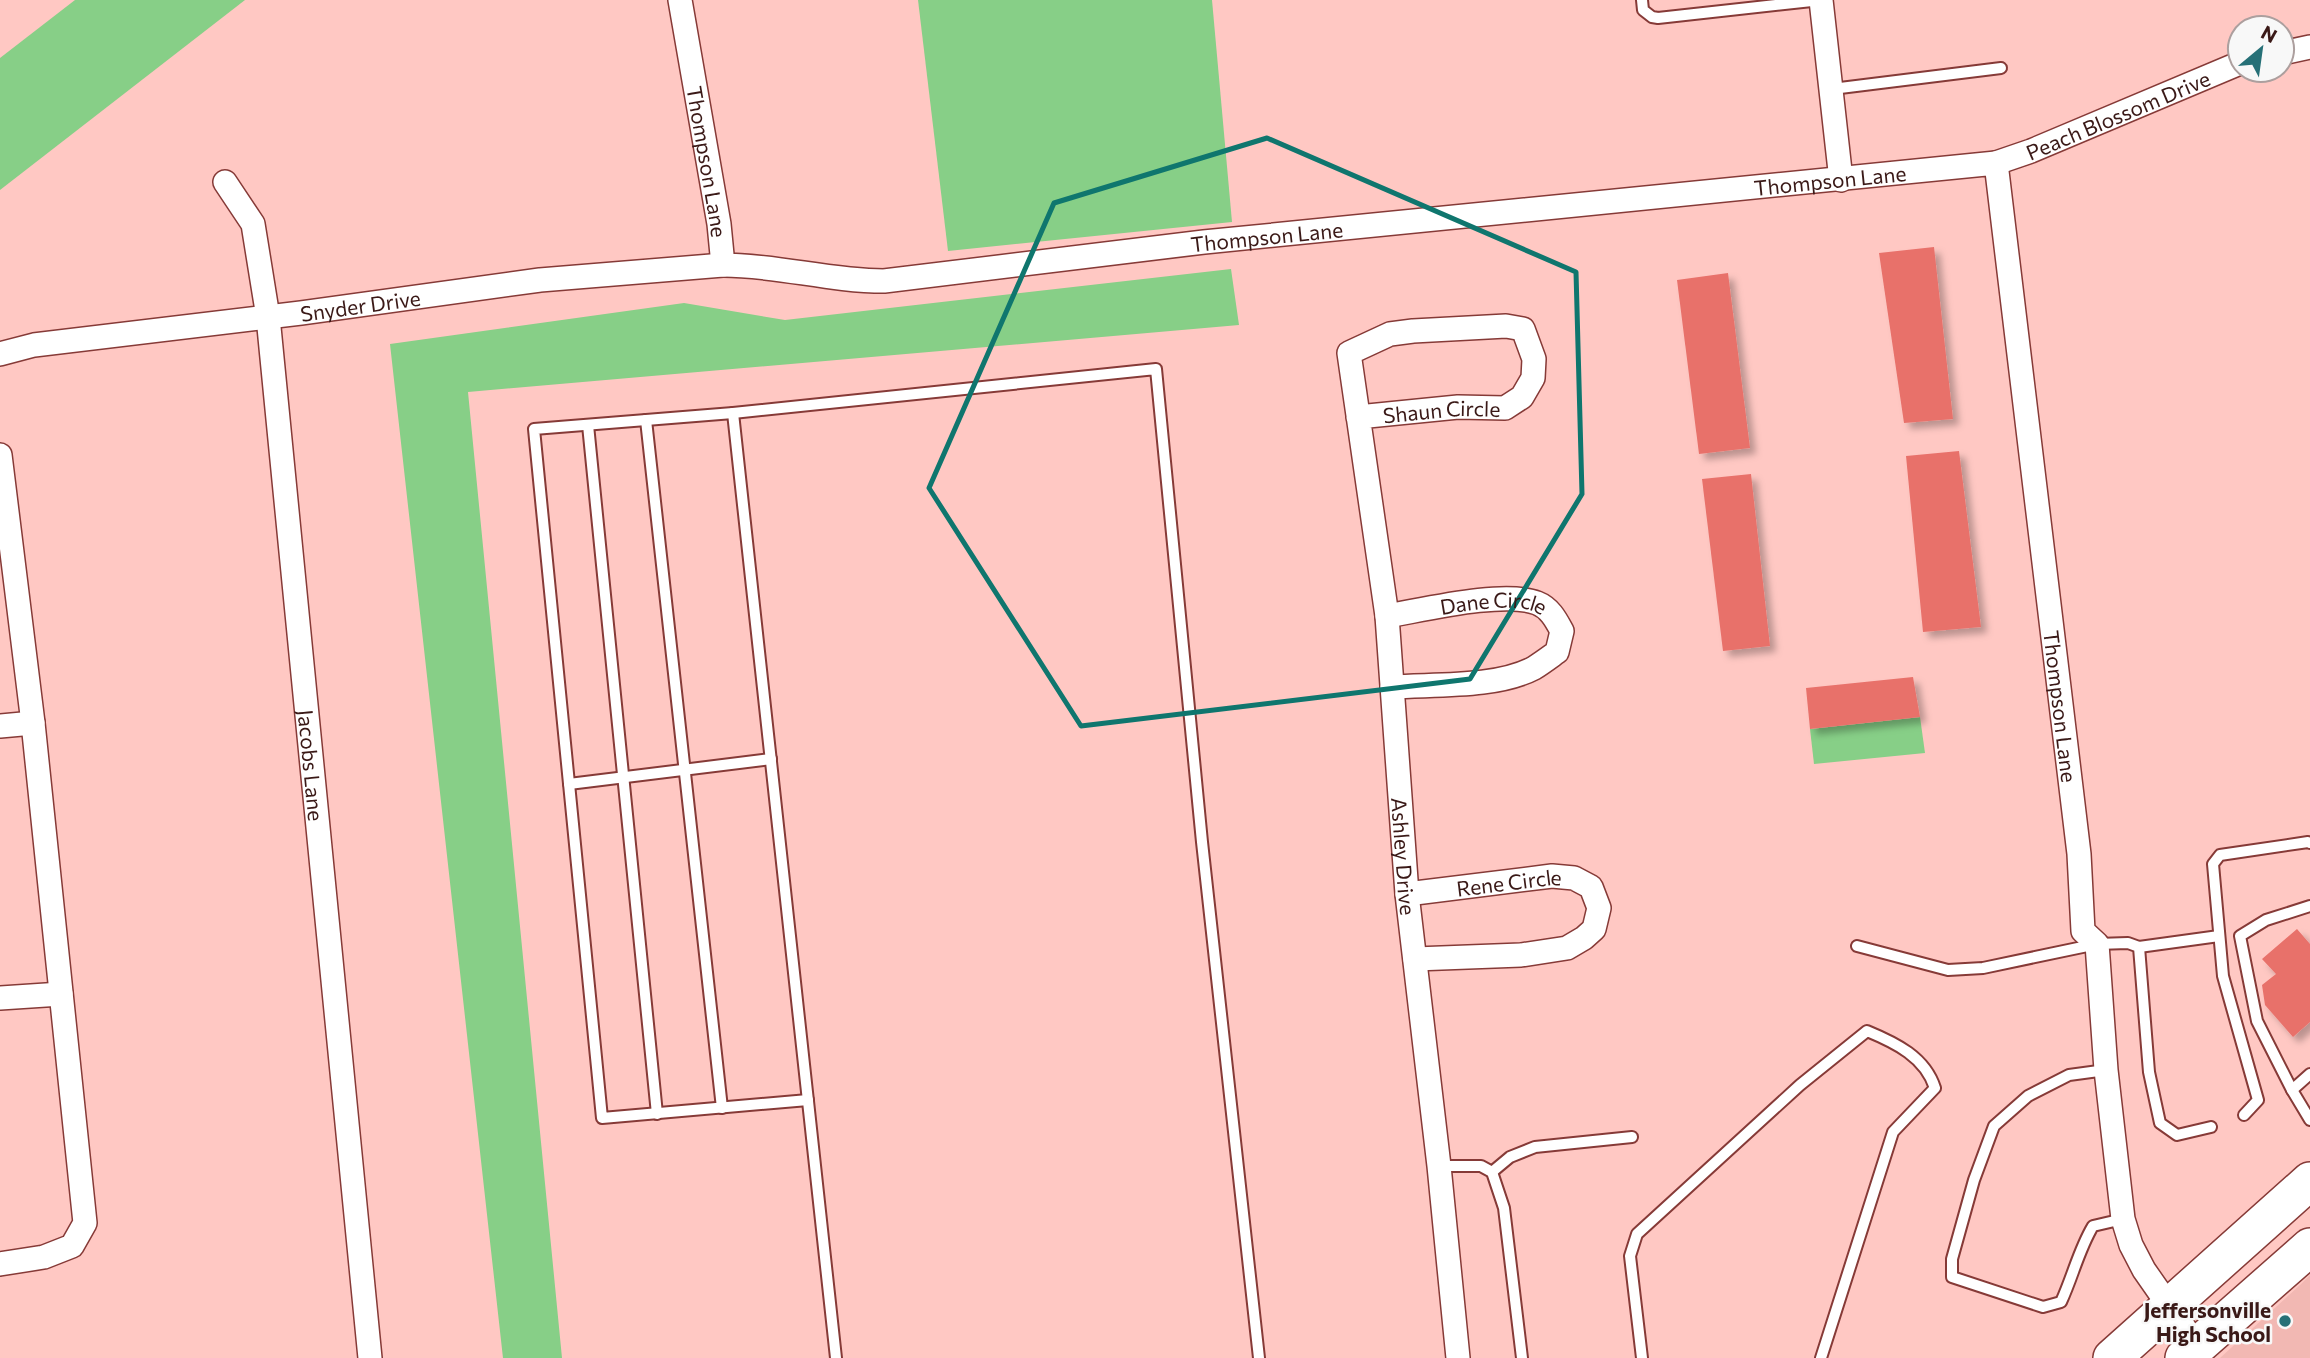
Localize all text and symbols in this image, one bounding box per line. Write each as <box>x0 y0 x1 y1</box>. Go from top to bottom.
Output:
north arrow <box>2226 14 2296 84</box>
text: N <box>2258 20 2281 47</box>
street label: Peach Blossom Drive <box>2022 65 2213 164</box>
street label: Thompson Lane <box>683 84 733 238</box>
street label: Thompson Lane <box>1753 160 1907 200</box>
street label: Thompson Lane <box>1189 216 1344 256</box>
street label: Snyder Drive <box>299 284 422 325</box>
street label: Shaun Circle <box>1382 394 1501 427</box>
street label: Dane Circle <box>1438 586 1552 619</box>
street label: Thompson Lane <box>2040 629 2083 784</box>
street label: Jacobs Lane <box>294 708 330 822</box>
street label: Ashley Drive <box>1388 796 1422 916</box>
street label: Rene Circle <box>1455 863 1563 900</box>
place label: Jeffersonville High School <box>2144 1297 2271 1346</box>
marker: Jeffersonville High School <box>2277 1313 2293 1329</box>

